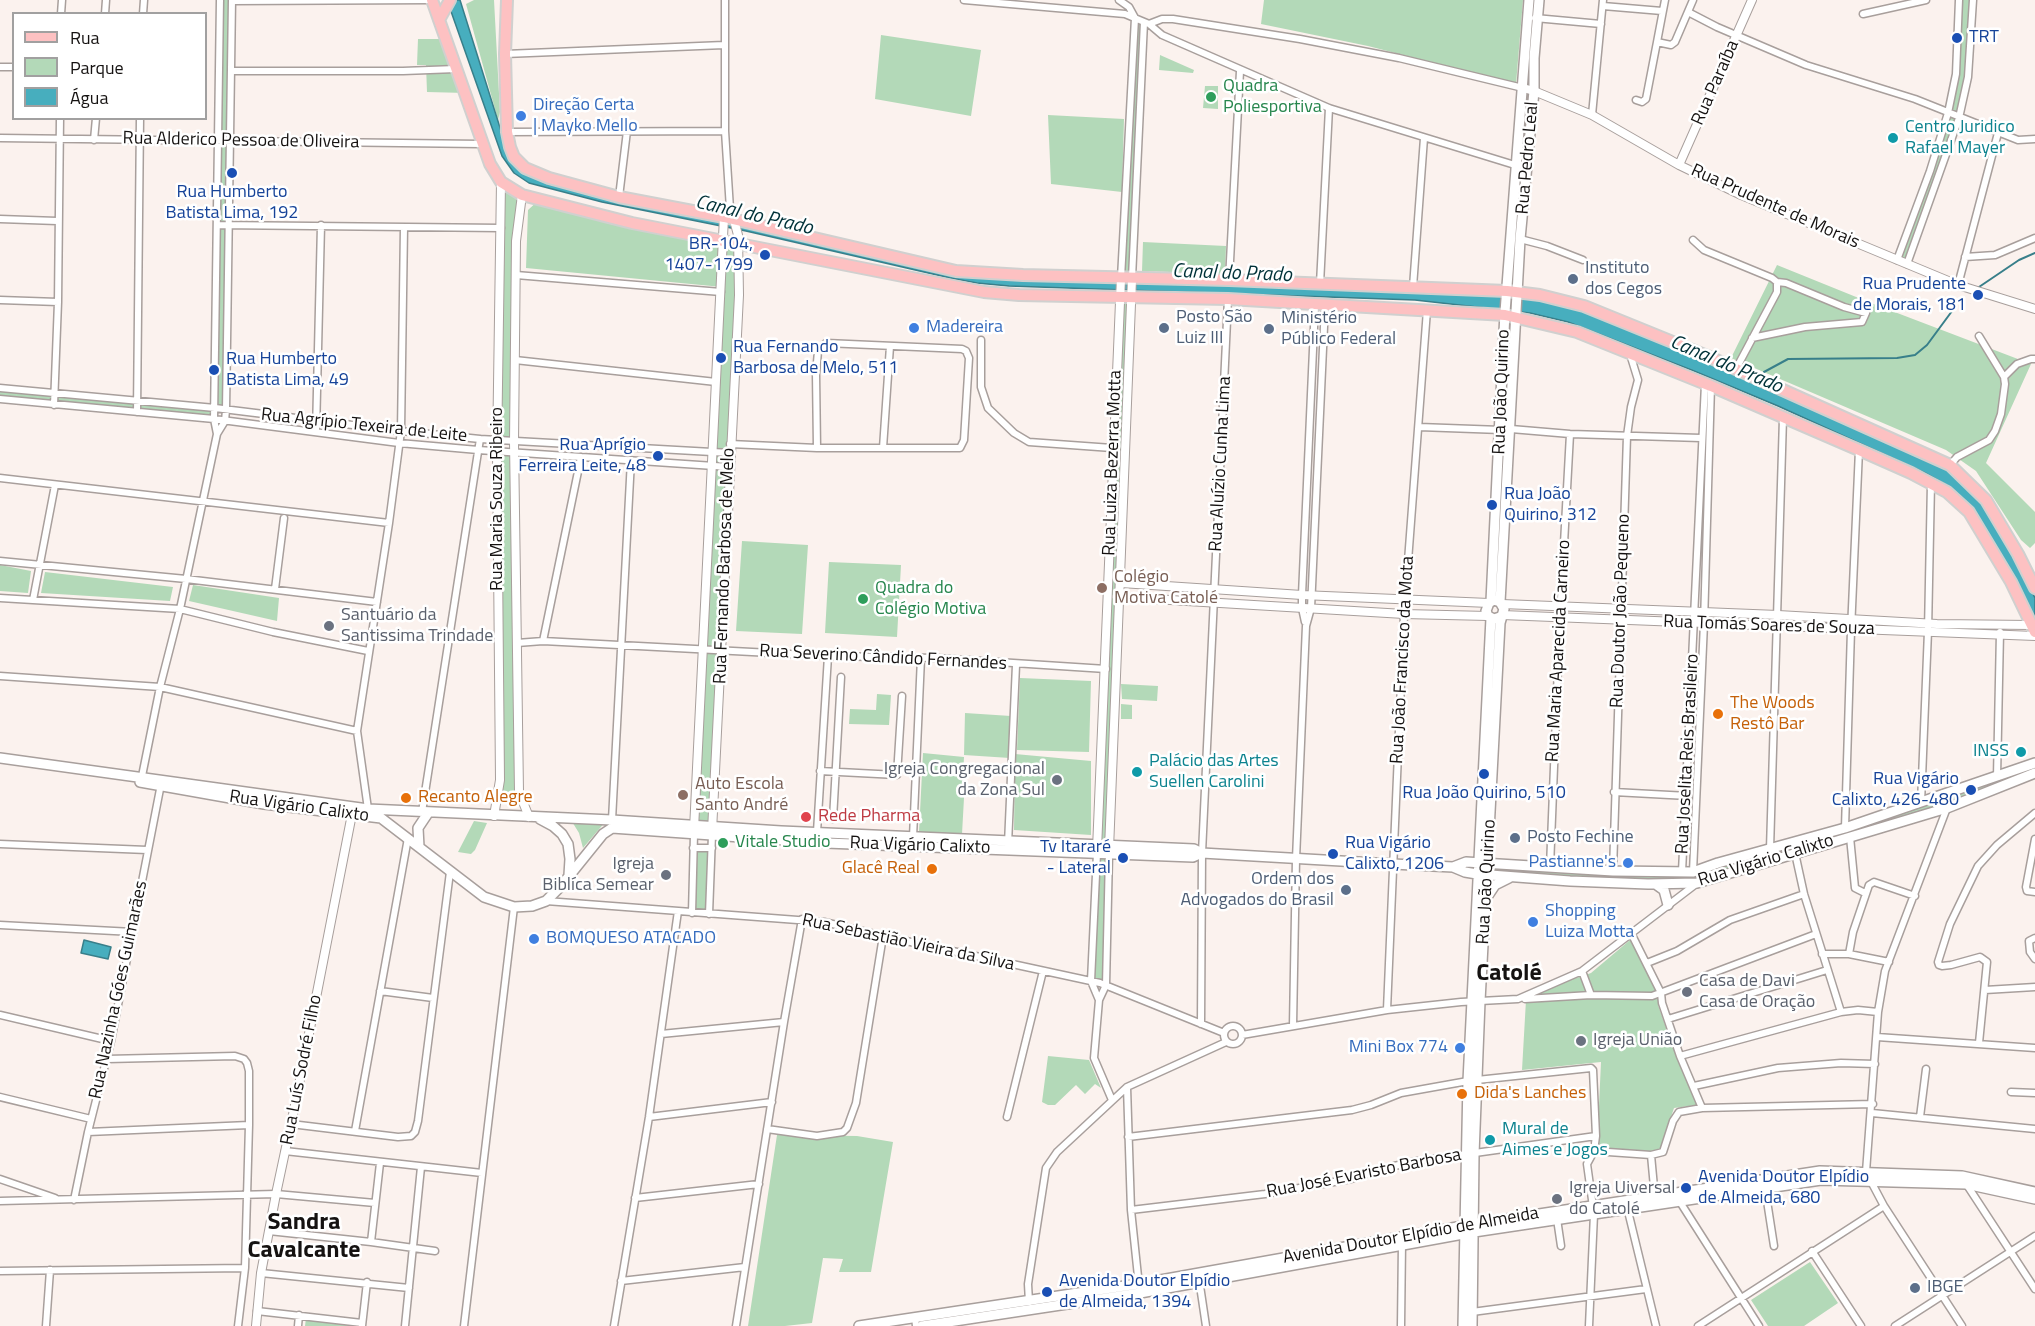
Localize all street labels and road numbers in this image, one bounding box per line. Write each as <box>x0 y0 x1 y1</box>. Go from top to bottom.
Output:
street label: Rua Paraíba <box>1688 37 1744 129</box>
street label: Rua Pedro Leal <box>1512 101 1544 215</box>
street label: Rua Alderico Pessoa de Oliveira <box>122 128 360 154</box>
street label: Rua Prudente de Morais <box>1687 160 1863 254</box>
street label: Rua João Quirino <box>1489 329 1515 455</box>
street label: Rua Luiza Bezerra Motta <box>1099 370 1127 556</box>
street label: Rua Aluízio Cunha Lima <box>1206 376 1236 552</box>
street label: Rua Agrípio Texeira de Leite <box>260 404 468 448</box>
street label: Rua Maria Souza Ribeiro <box>487 407 509 591</box>
street label: Rua Fernando Barbosa de Melo <box>710 448 740 684</box>
street label: Rua Doutor João Pequeno <box>1607 514 1635 708</box>
street label: Rua Maria Aparecida Carneiro <box>1542 539 1576 763</box>
street label: Rua João Francisco da Mota <box>1387 555 1419 765</box>
street label: Rua Tomás Soares de Souza <box>1663 612 1875 640</box>
street label: Rua Severino Cândido Fernandes <box>759 641 1007 675</box>
street label: Rua Joselita Reis Brasileiro <box>1672 653 1704 855</box>
street label: Rua Vigário Calixto <box>228 787 370 827</box>
street label: Rua João Quirino <box>1473 819 1501 945</box>
street label: Rua Vigário Calixto <box>1696 830 1836 892</box>
street label: Rua Vigário Calixto <box>849 833 991 859</box>
street label: Rua Nazinha Góes Guimarães <box>85 879 153 1101</box>
street label: Rua Sebastião Vieira da Silva <box>800 910 1016 976</box>
street label: Rua Luís Sodré Filho <box>277 993 327 1147</box>
street label: Rua José Evaristo Barbosa <box>1265 1145 1463 1203</box>
street label: Avenida Doutor Elpídio de Almeida <box>1281 1203 1541 1269</box>

